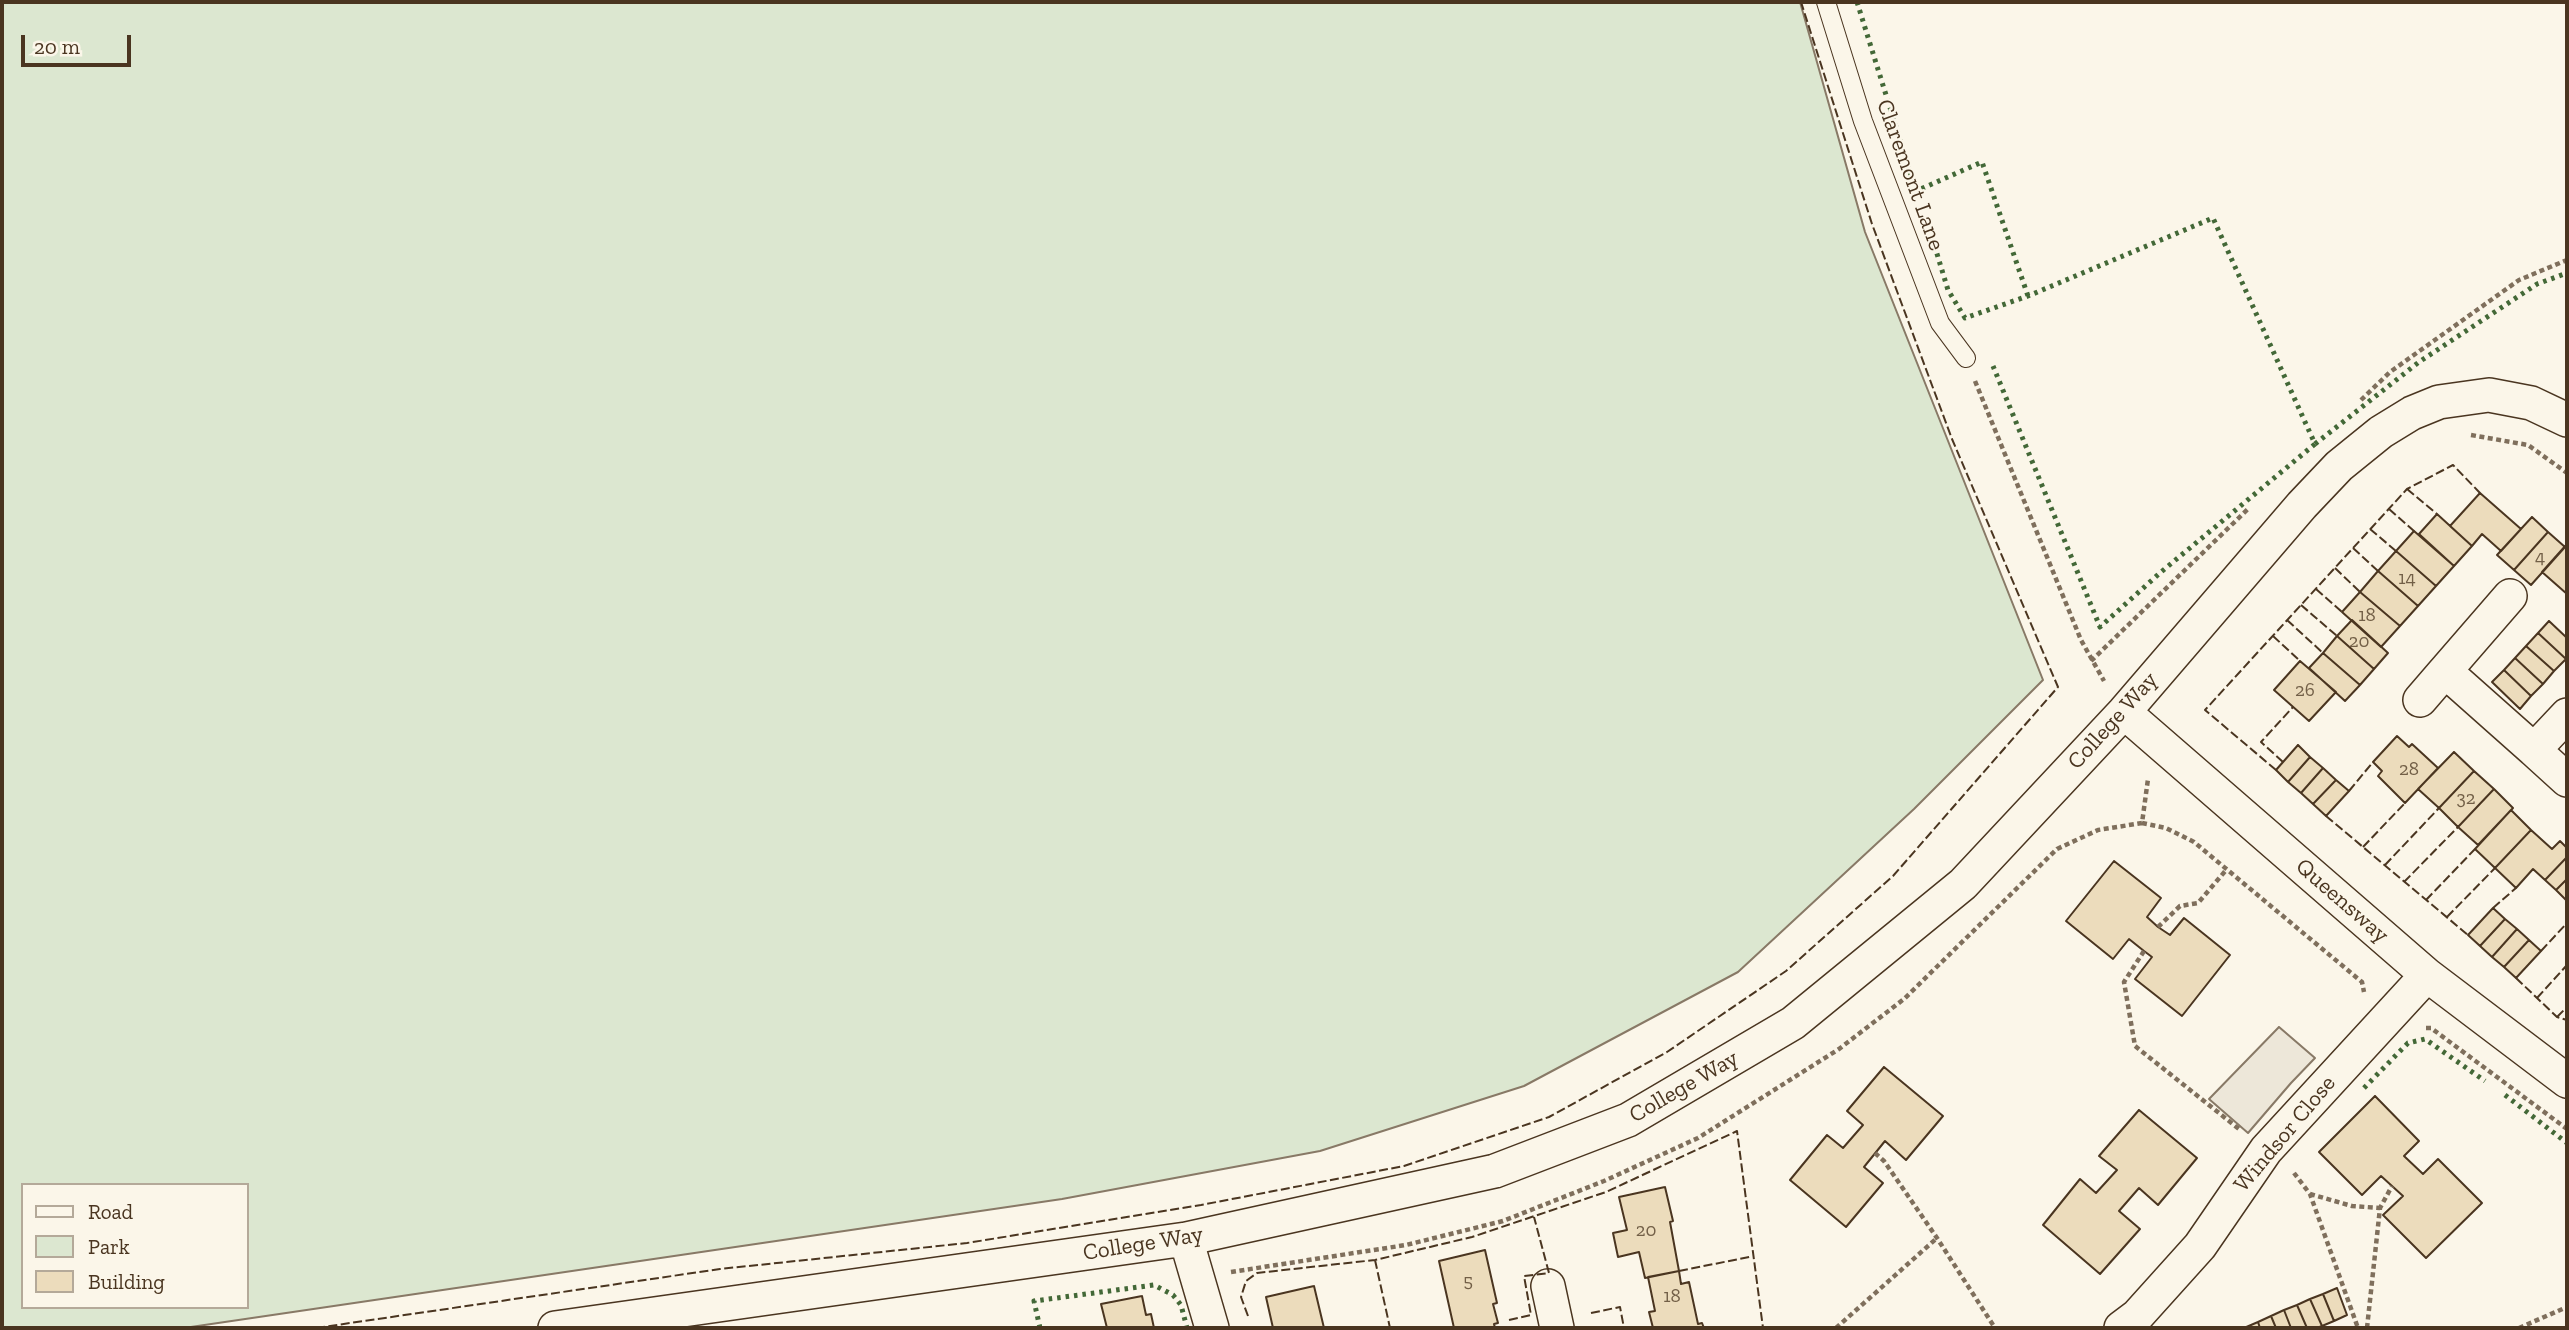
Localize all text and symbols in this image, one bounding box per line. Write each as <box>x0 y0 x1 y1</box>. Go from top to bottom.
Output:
scale bar <box>24 21 135 65</box>
text: 20 m <box>34 34 80 59</box>
street label: Claremont Lane <box>1870 96 1950 254</box>
house number: 4 <box>2535 547 2545 569</box>
house number: 14 <box>2398 568 2416 590</box>
house number: 18 <box>2358 605 2376 627</box>
house number: 20 <box>2349 631 2369 653</box>
street label: College Way <box>2062 667 2164 775</box>
house number: 26 <box>2295 680 2315 702</box>
house number: 28 <box>2399 759 2419 781</box>
house number: 32 <box>2456 788 2476 810</box>
street label: Queensway <box>2290 853 2394 949</box>
street label: College Way <box>1625 1045 1743 1129</box>
street label: Windsor Close <box>2228 1070 2342 1198</box>
legend <box>21 1183 248 1309</box>
text: Road <box>88 1199 133 1224</box>
house number: 20 <box>1636 1220 1656 1242</box>
street label: College Way <box>1081 1221 1205 1267</box>
text: Park <box>88 1234 130 1259</box>
text: Building <box>88 1269 165 1294</box>
house number: 5 <box>1463 1271 1473 1293</box>
house number: 18 <box>1663 1286 1681 1308</box>

